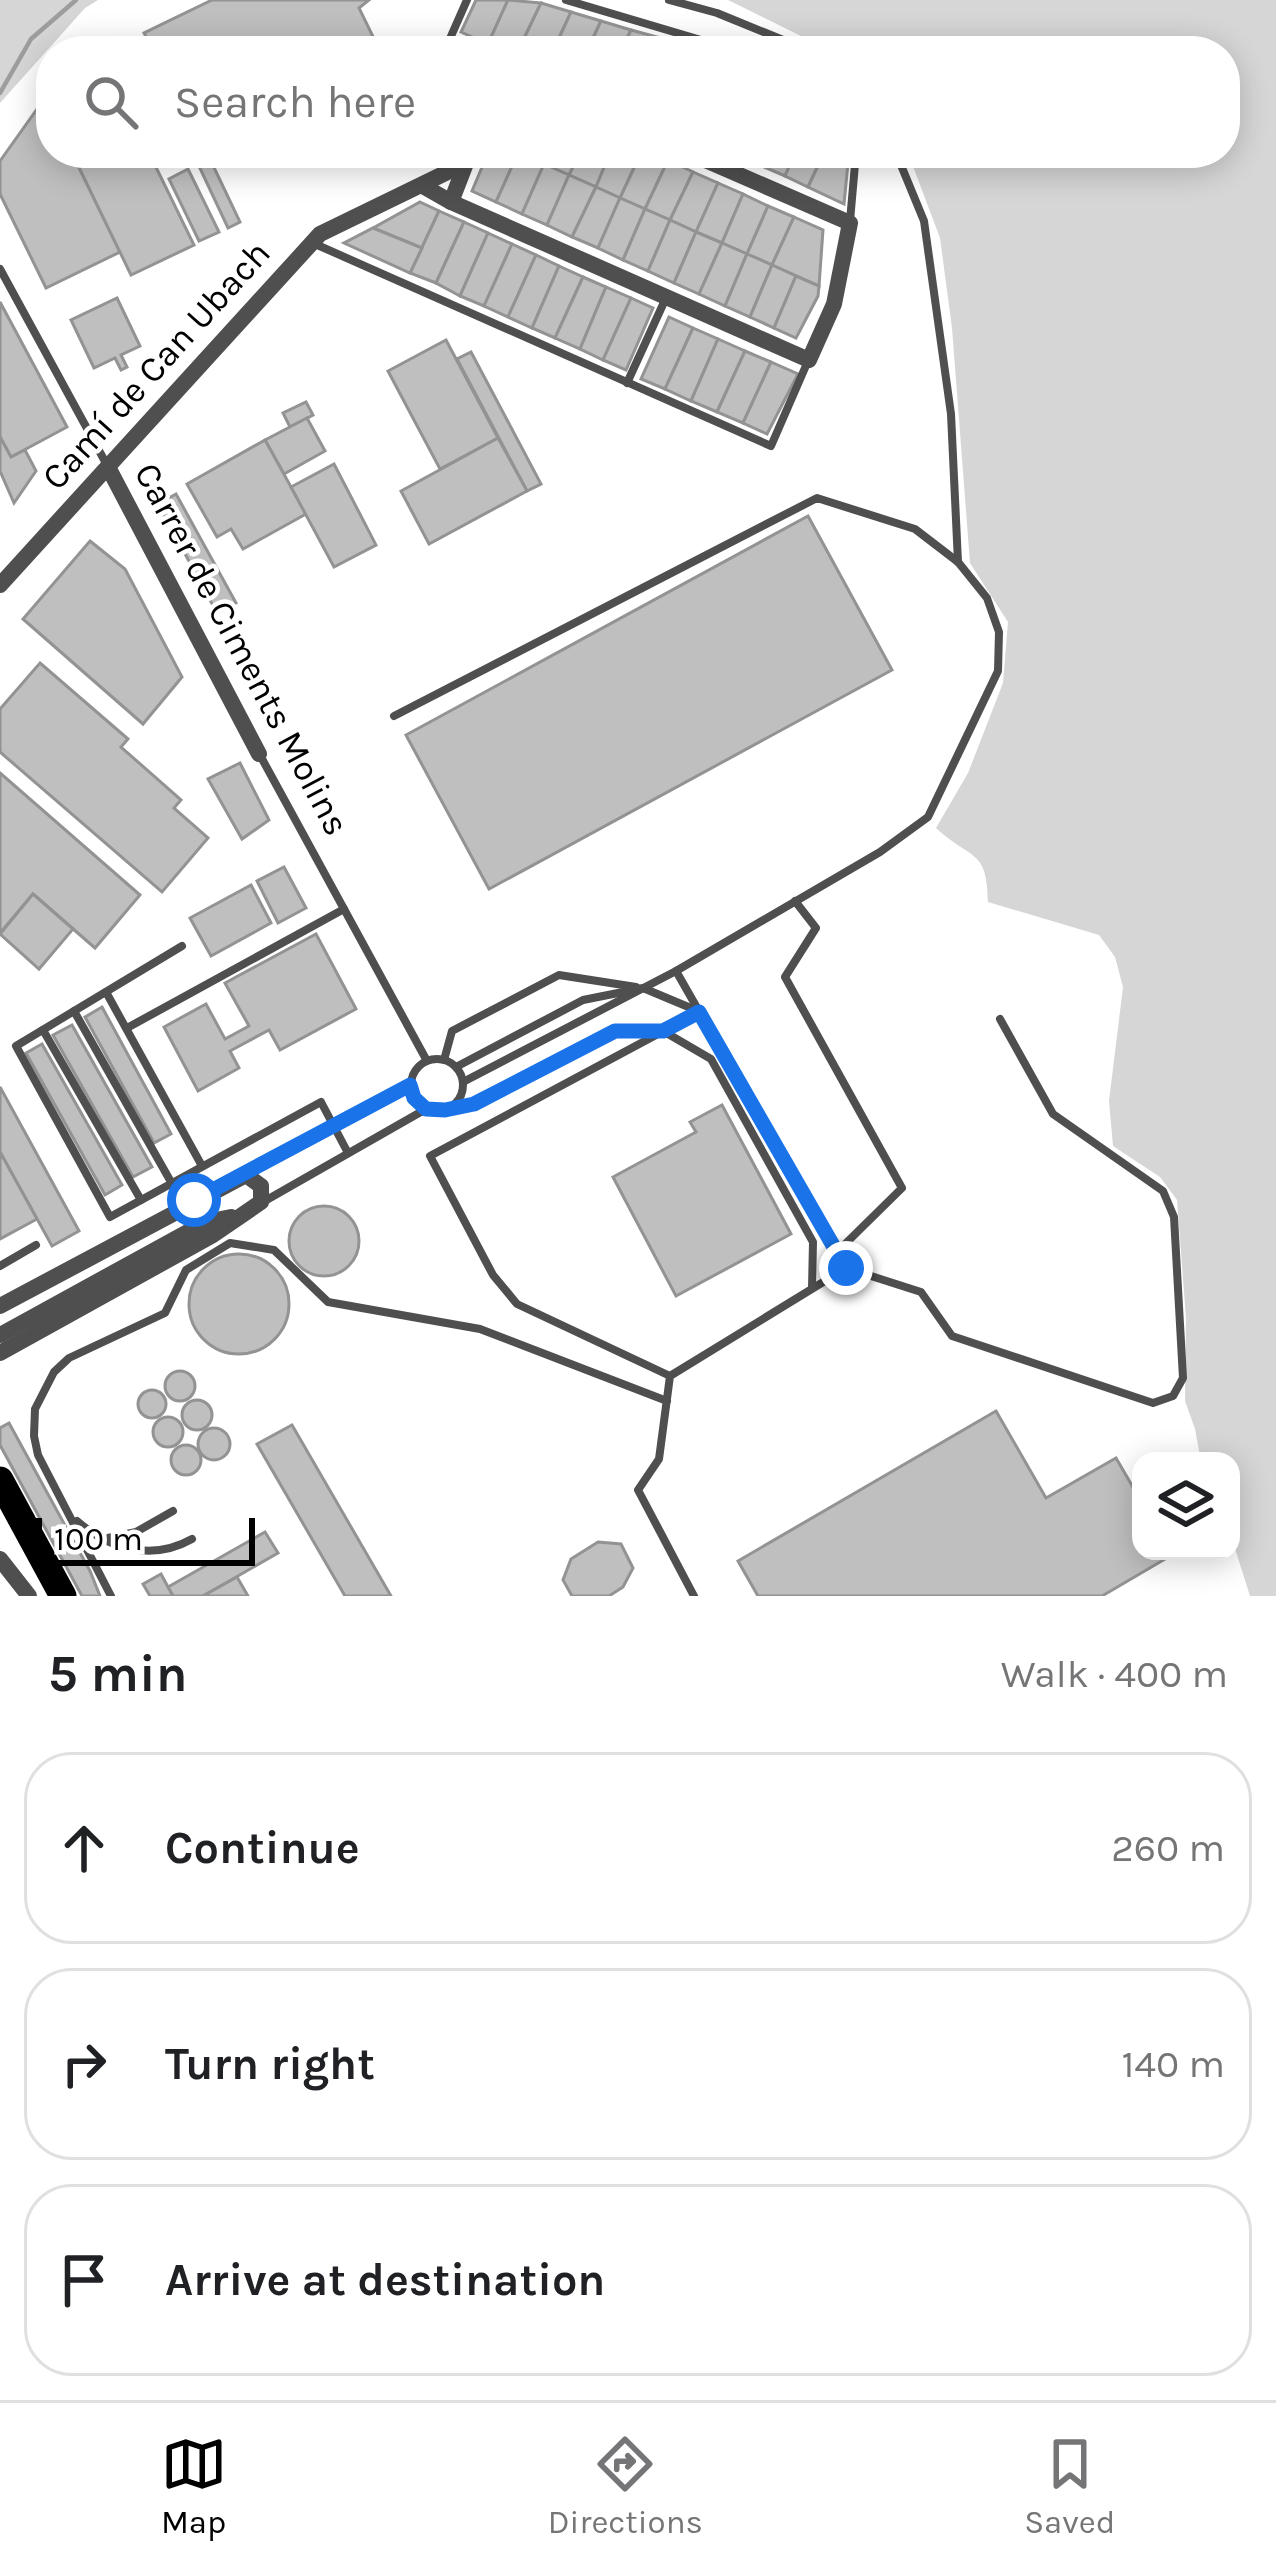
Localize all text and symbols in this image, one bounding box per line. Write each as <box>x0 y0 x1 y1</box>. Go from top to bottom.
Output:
search box <box>36 36 1240 168</box>
icon: search <box>78 69 144 135</box>
text: Search here <box>174 76 416 128</box>
street label: Camí de Can Ubach <box>33 232 279 498</box>
street label: Carrer de Ciments Molins <box>126 456 358 842</box>
route start <box>167 1173 221 1227</box>
route end <box>819 1241 873 1295</box>
map controls <box>1132 1452 1240 1560</box>
button: layers <box>1132 1452 1240 1560</box>
scale bar <box>36 1512 255 1565</box>
text: 100 m <box>54 1520 143 1558</box>
text: 5 min <box>48 1644 188 1704</box>
text: Walk · 400 m <box>1001 1651 1228 1697</box>
icon: ahead <box>51 1815 117 1881</box>
text: Continue <box>165 1822 360 1874</box>
text: 260 m <box>1111 1825 1225 1871</box>
icon: right <box>51 2031 117 2097</box>
text: Turn right <box>165 2038 375 2090</box>
text: 140 m <box>1121 2041 1225 2087</box>
icon: arrive <box>51 2247 117 2313</box>
text: Arrive at destination <box>165 2254 605 2306</box>
tab: Map <box>161 2431 227 2541</box>
tab: Directions <box>548 2431 703 2541</box>
tab: Saved <box>1024 2431 1115 2541</box>

